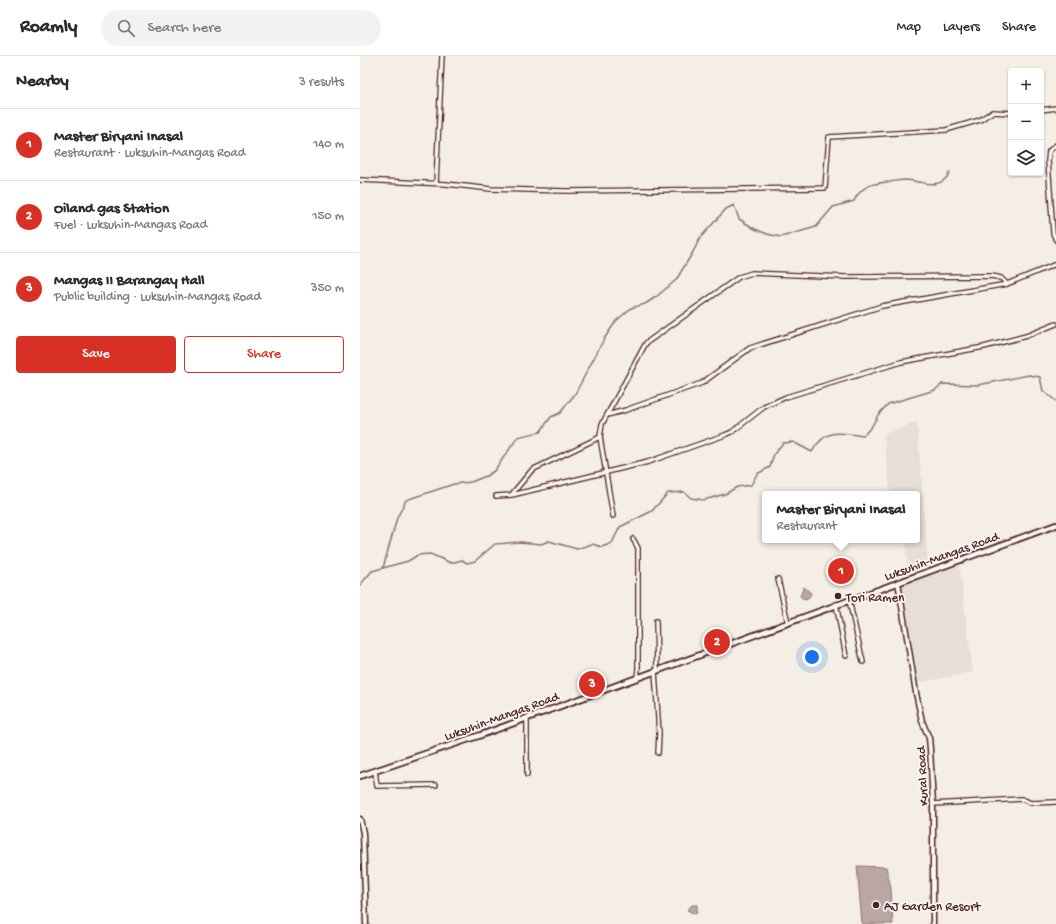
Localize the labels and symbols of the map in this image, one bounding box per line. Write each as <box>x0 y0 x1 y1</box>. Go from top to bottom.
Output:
street label: Luksuhin-Mangas Road <box>882 529 1003 585</box>
pin: 1 <box>828 556 854 586</box>
marker: Tori Ramen <box>833 591 843 601</box>
place label: Tori Ramen <box>845 591 905 606</box>
pin: 2 <box>704 627 730 657</box>
your location <box>802 647 822 667</box>
pin: 3 <box>579 669 605 699</box>
street label: Luksuhin-Mangas Road <box>442 689 563 745</box>
street label: Kural Road <box>914 744 933 806</box>
marker: AJ Garden Resort <box>871 900 881 910</box>
place label: AJ Garden Resort <box>884 900 982 915</box>

